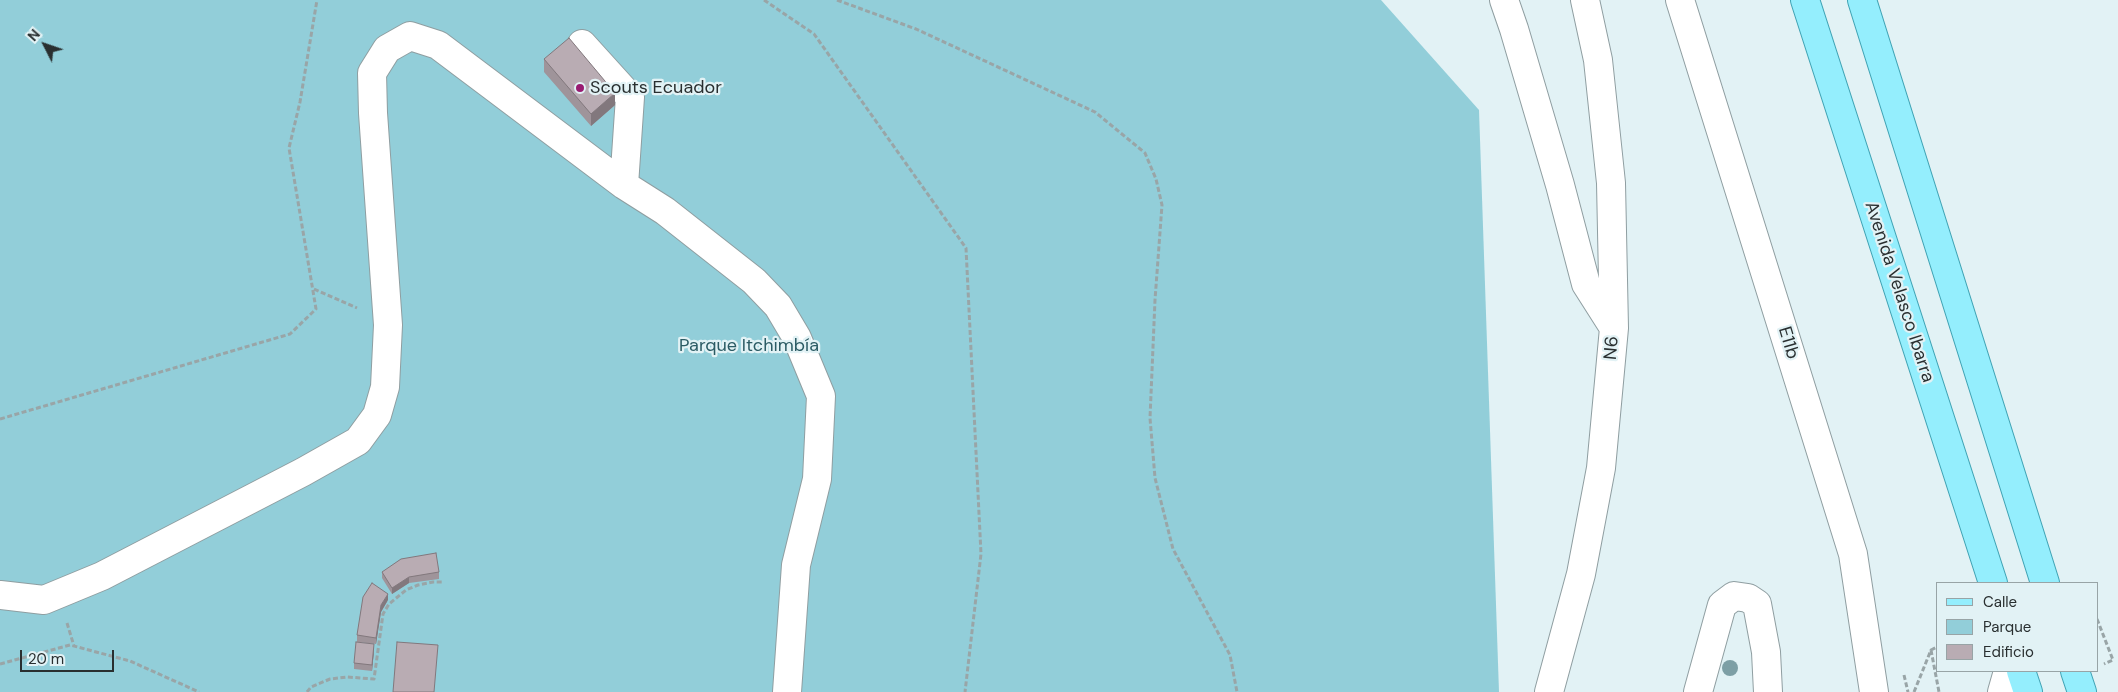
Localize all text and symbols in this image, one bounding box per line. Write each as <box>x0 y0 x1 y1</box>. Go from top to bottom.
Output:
north arrow <box>20 20 70 70</box>
text: N <box>24 25 44 45</box>
place label: Scouts Ecuador <box>590 77 722 99</box>
marker: Scouts Ecuador <box>574 82 586 94</box>
street label: Avenida Velasco Ibarra <box>1860 199 1938 385</box>
street label: E11b <box>1773 324 1803 362</box>
park label: Parque Itchimbía <box>679 335 819 357</box>
street label: N6 <box>1600 335 1624 361</box>
legend <box>1936 582 2098 672</box>
text: Calle <box>1983 592 2017 612</box>
text: Parque <box>1983 617 2031 637</box>
scale bar <box>22 640 116 672</box>
text: Edificio <box>1983 642 2034 662</box>
text: 20 m <box>28 649 64 669</box>

